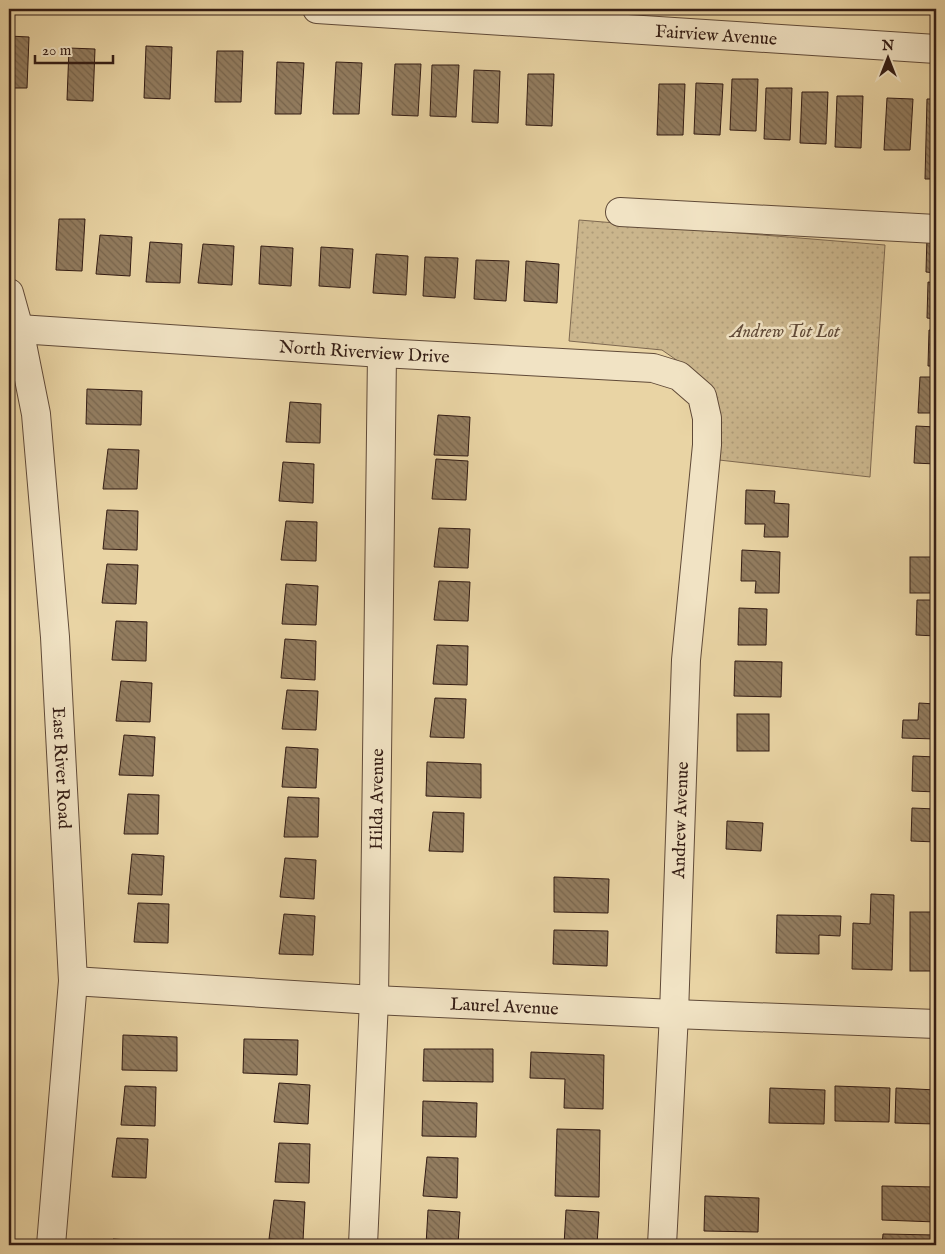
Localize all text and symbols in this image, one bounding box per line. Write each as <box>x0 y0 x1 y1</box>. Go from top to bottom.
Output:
street label: Fairview Avenue <box>654 21 778 52</box>
scale bar <box>35 32 112 64</box>
north arrow <box>862 32 912 82</box>
text: N <box>881 37 894 55</box>
text: 20 m <box>42 41 72 60</box>
park label: Andrew Tot Lot <box>728 321 841 344</box>
street label: North Riverview Drive <box>278 336 450 370</box>
street label: East River Road <box>46 706 75 830</box>
street label: Hilda Avenue <box>366 748 390 850</box>
street label: Andrew Avenue <box>668 761 695 880</box>
street label: Laurel Avenue <box>449 994 559 1022</box>

